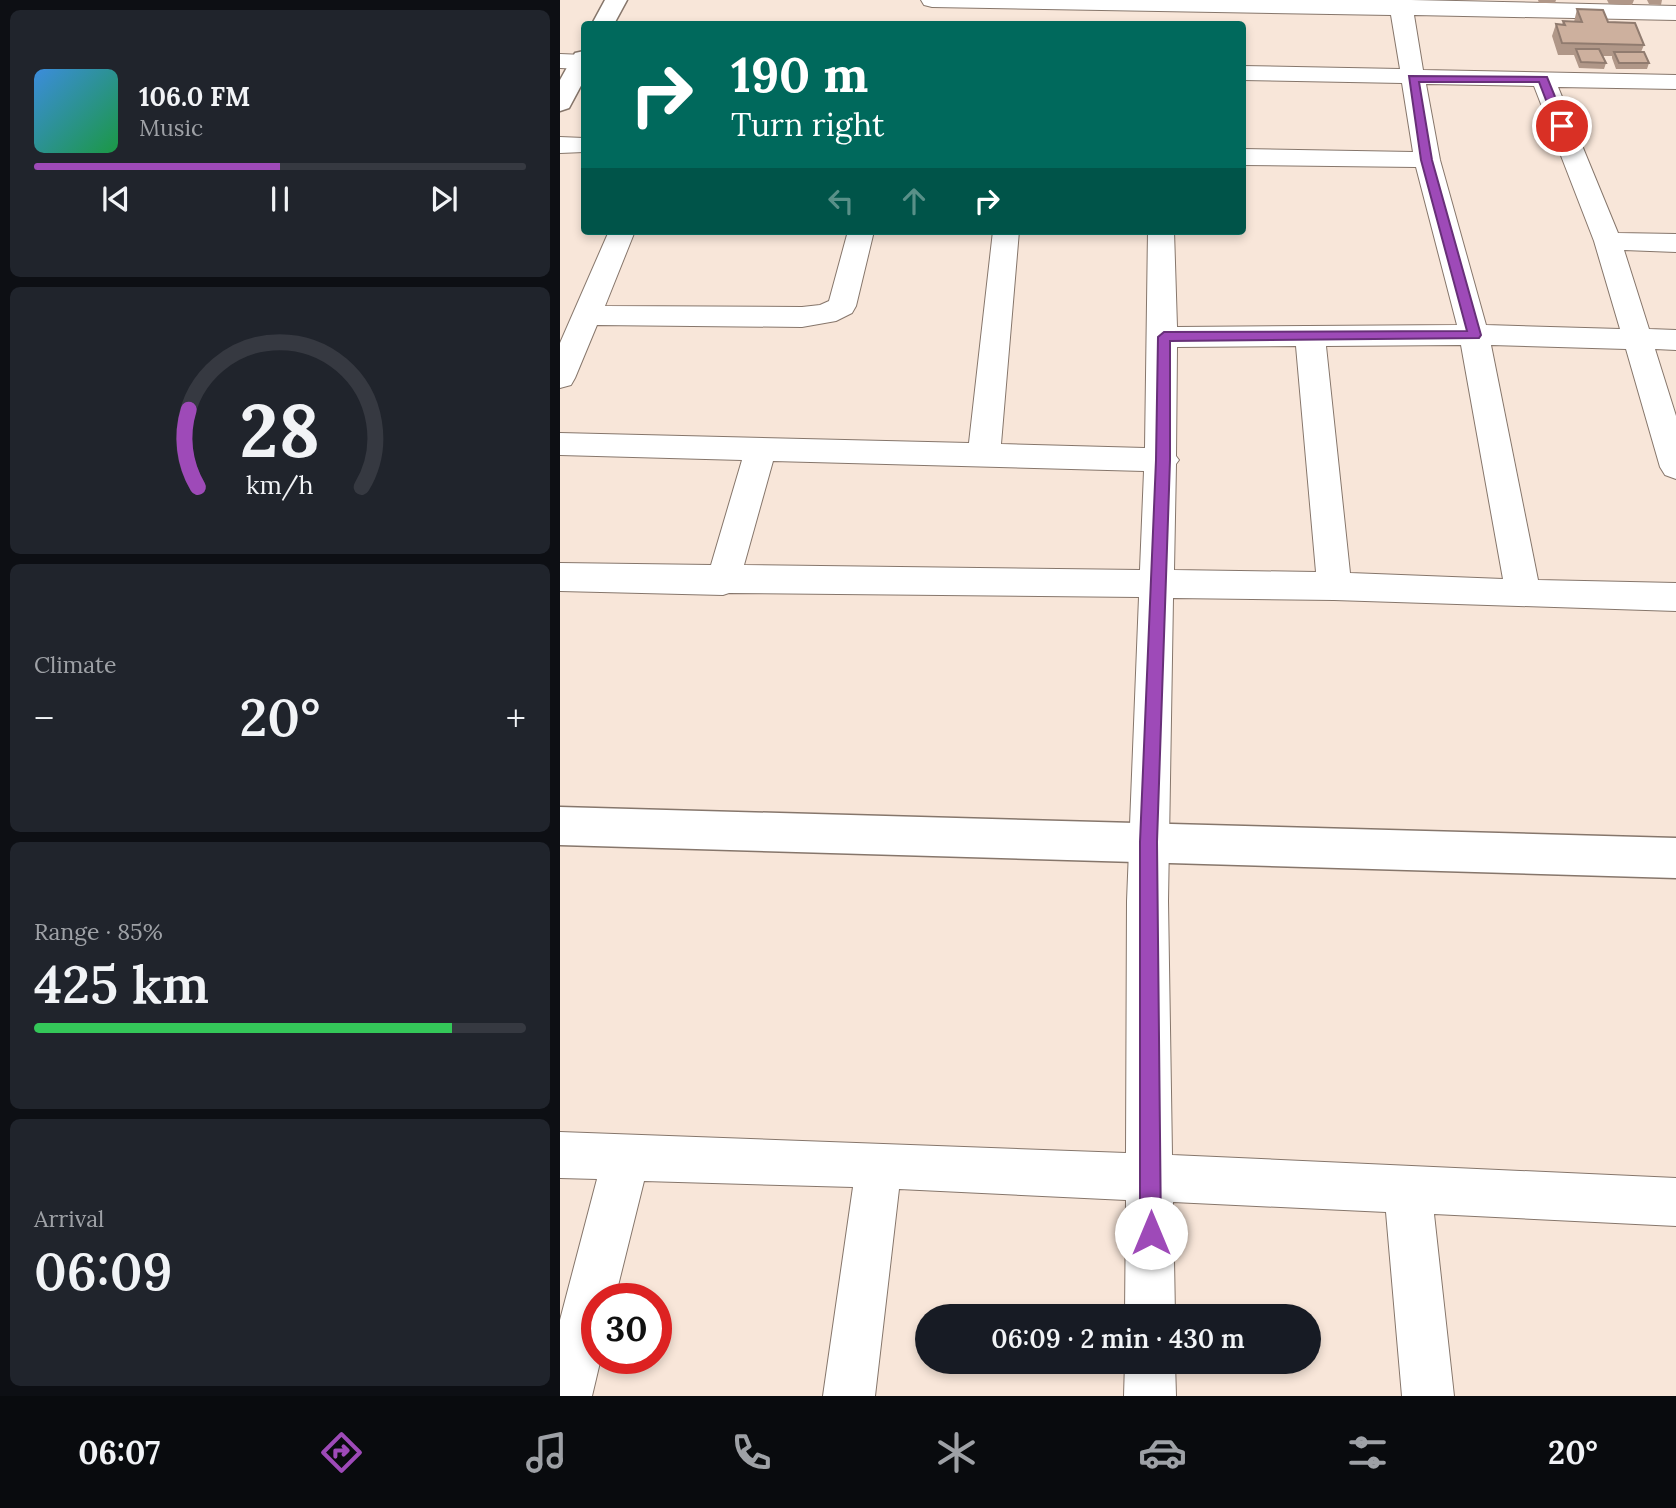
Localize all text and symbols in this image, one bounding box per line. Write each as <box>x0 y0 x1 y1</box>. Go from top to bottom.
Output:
text: 190 m <box>731 43 868 105</box>
icon: right <box>616 49 707 140</box>
text: 106.0 FM <box>139 80 250 113</box>
pin <box>1532 96 1592 156</box>
text: Turn right <box>731 104 884 145</box>
icon: arrive <box>1543 107 1581 145</box>
text: Music <box>139 113 203 142</box>
icon: previous <box>97 180 135 218</box>
icon: pause <box>261 180 299 218</box>
icon: next <box>425 180 463 218</box>
icon: left <box>822 182 860 220</box>
icon: ahead <box>895 182 933 220</box>
icon: right <box>968 182 1006 220</box>
text: 28 <box>240 384 320 477</box>
text: km/h <box>246 469 314 501</box>
text: Climate <box>34 650 116 679</box>
text: 20° <box>240 684 320 750</box>
text: − <box>34 694 54 742</box>
text: + <box>506 694 526 742</box>
text: Range · 85% <box>34 917 163 946</box>
text: 425 km <box>34 951 209 1017</box>
position arrow <box>1114 1196 1188 1270</box>
text: Arrival <box>34 1204 104 1233</box>
text: 06:09 <box>34 1238 173 1304</box>
speed limit sign: 30 <box>581 1283 672 1374</box>
text: 06:09 · 2 min · 430 m <box>991 1322 1245 1355</box>
icon: directions <box>317 1428 366 1477</box>
icon: music <box>522 1428 571 1477</box>
icon: phone <box>727 1428 776 1477</box>
icon: climate <box>932 1428 981 1477</box>
icon: car <box>1138 1428 1187 1477</box>
icon: filters <box>1343 1428 1392 1477</box>
text: 06:07 <box>78 1432 160 1473</box>
text: 20° <box>1548 1432 1598 1473</box>

